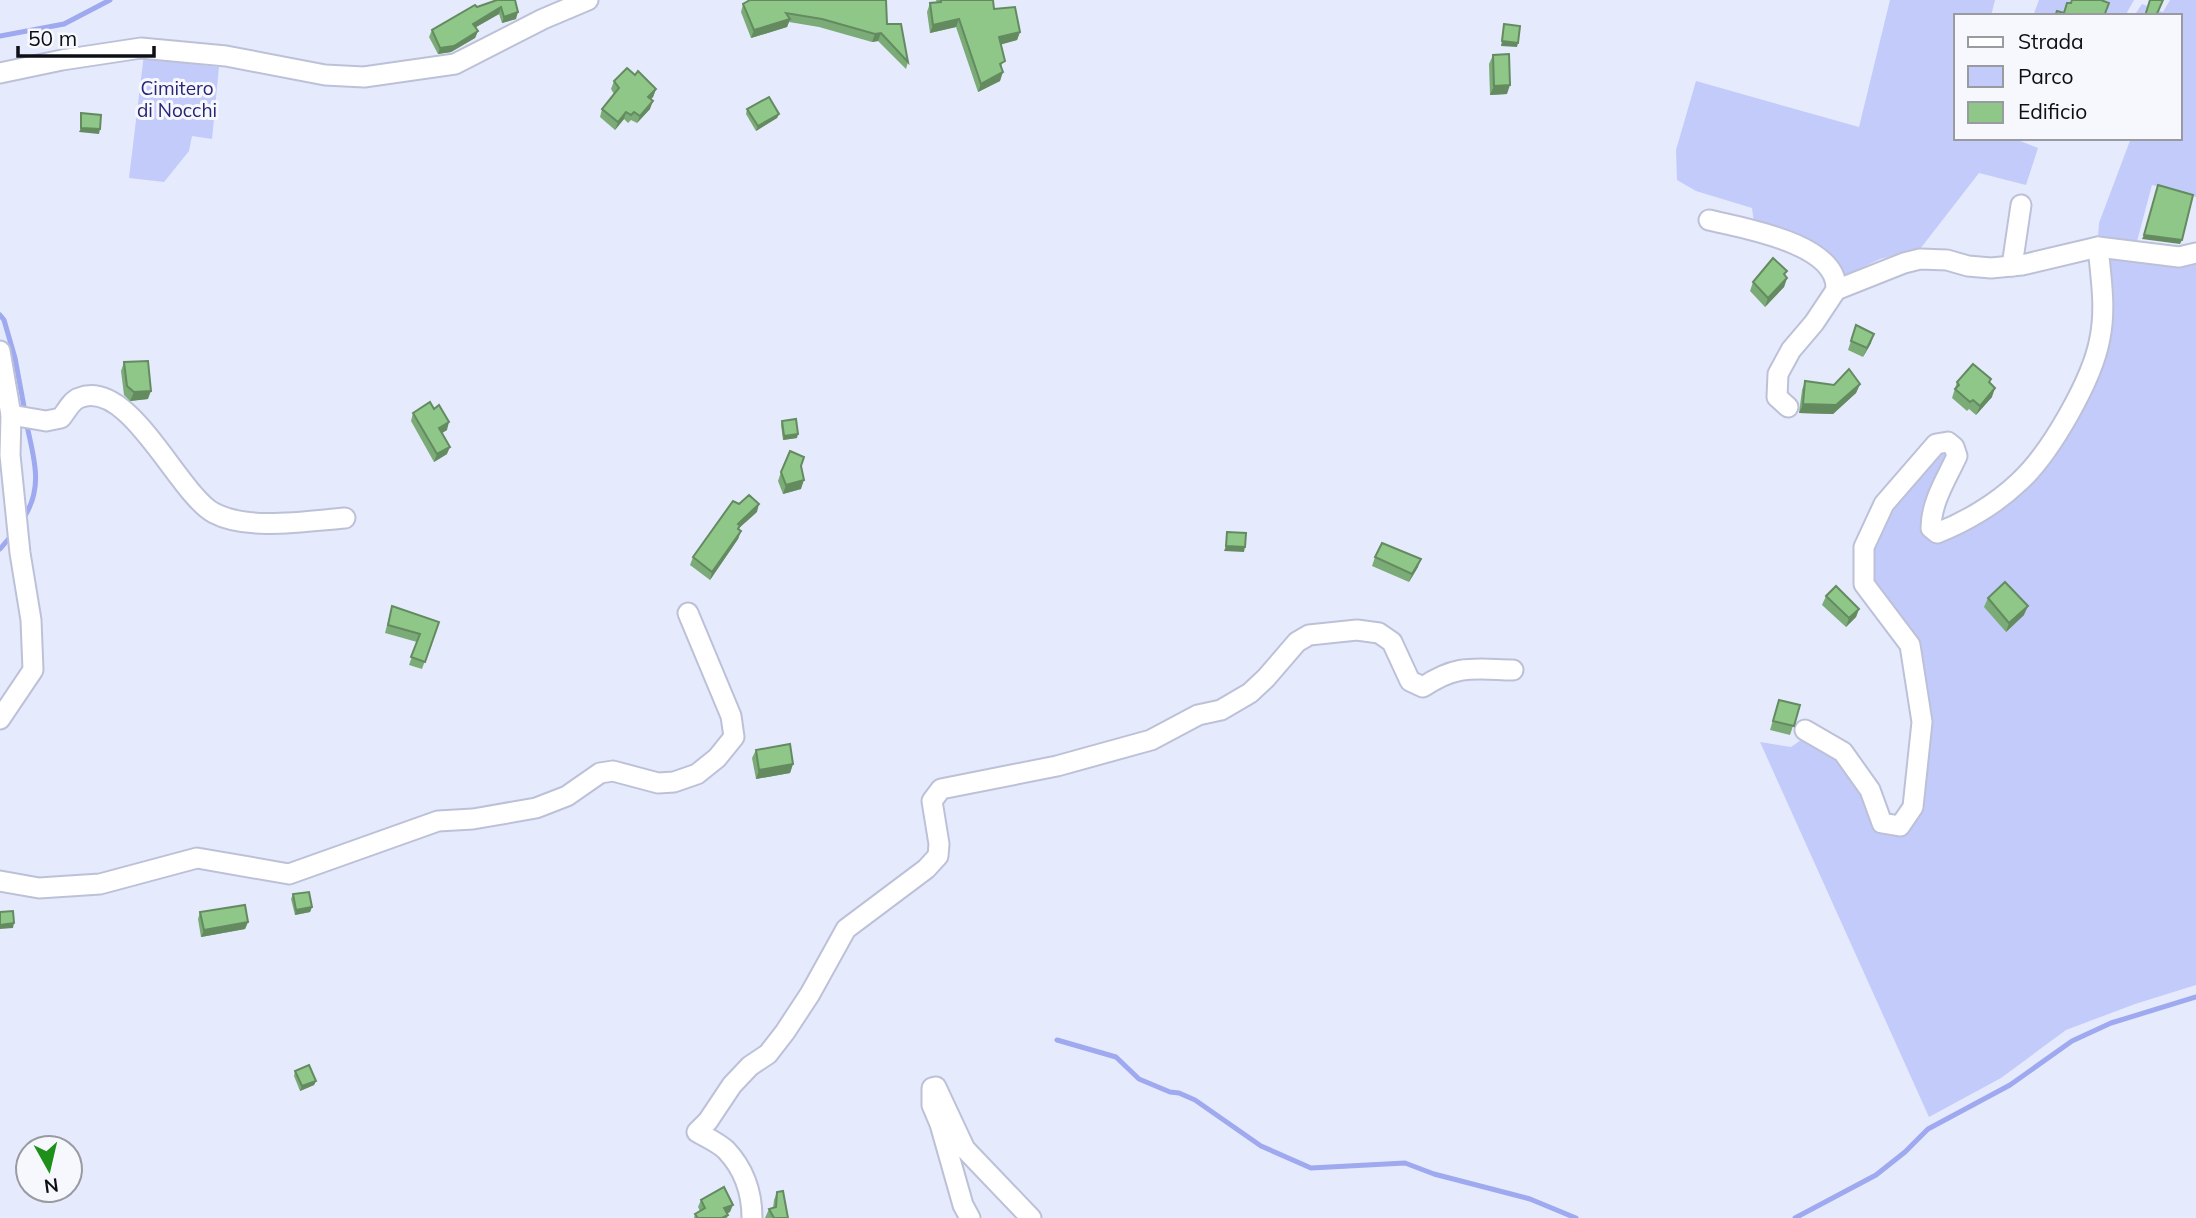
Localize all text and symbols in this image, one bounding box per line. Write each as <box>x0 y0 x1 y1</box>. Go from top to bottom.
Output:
scale bar <box>18 14 154 58</box>
legend <box>1954 14 2182 140</box>
text: 50 m <box>28 25 77 51</box>
text: Strada <box>2018 28 2084 54</box>
text: Parco <box>2018 63 2073 89</box>
park label: Cimitero di Nocchi <box>137 76 217 122</box>
text: Edificio <box>2018 98 2087 124</box>
north arrow <box>14 1134 84 1204</box>
text: N <box>43 1173 60 1199</box>

